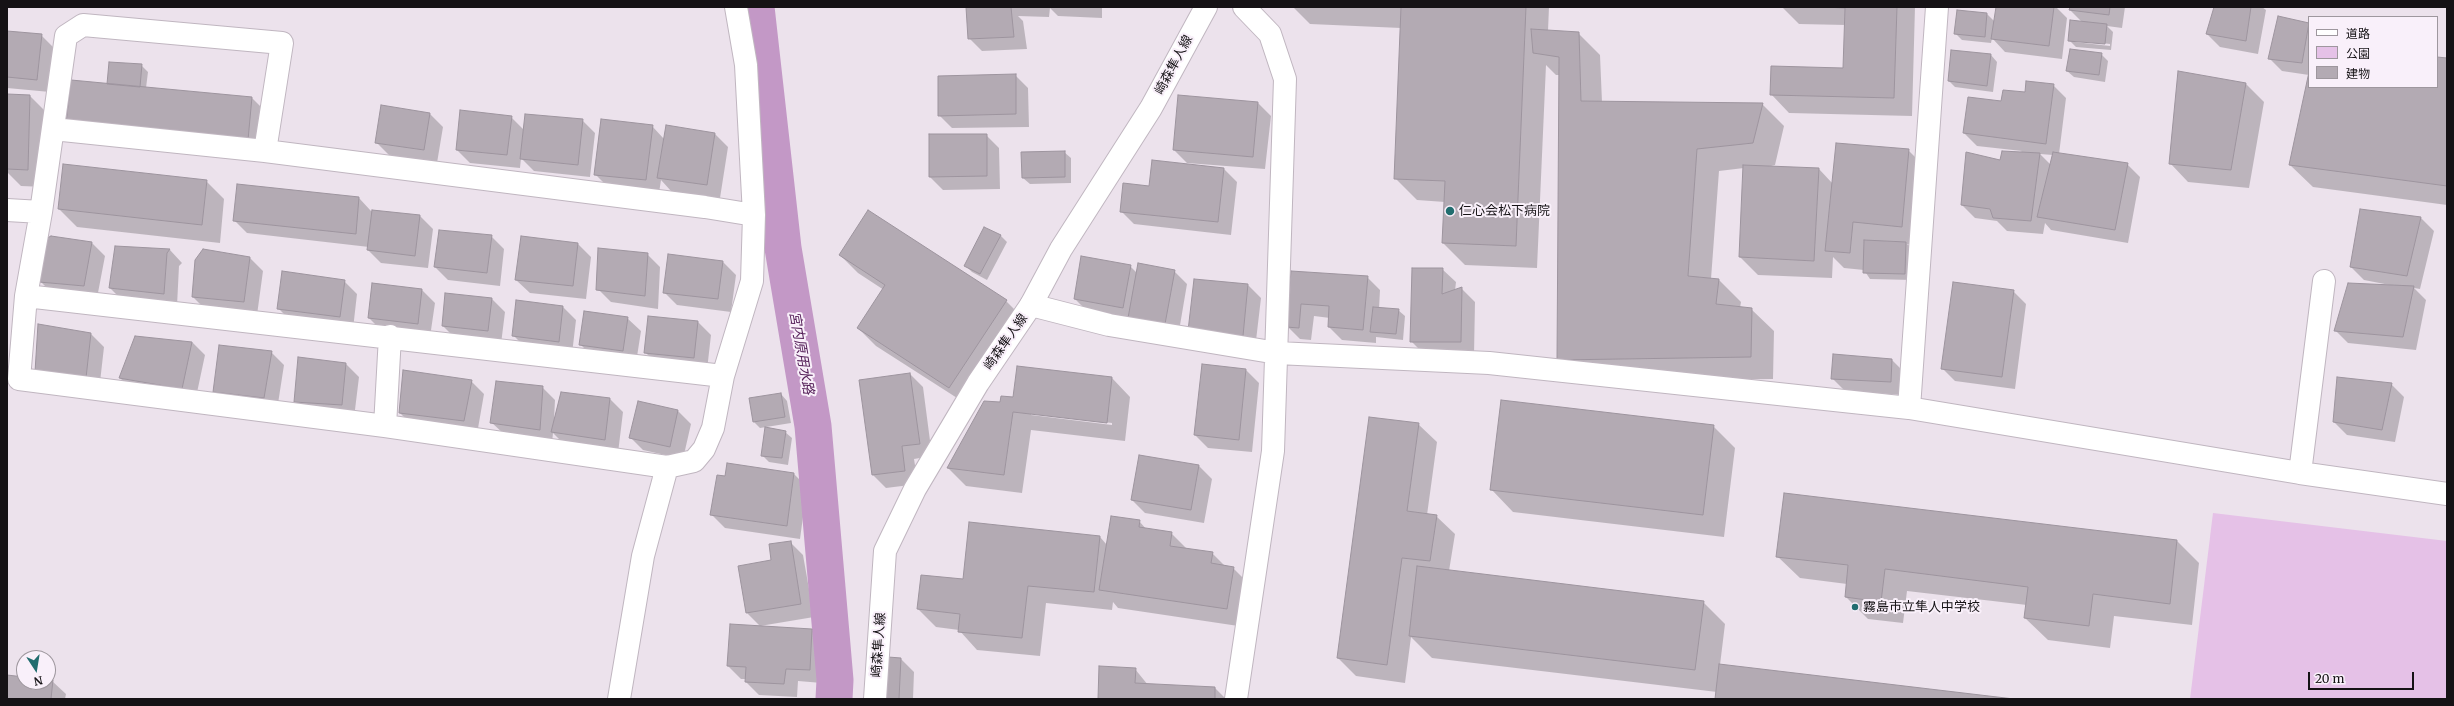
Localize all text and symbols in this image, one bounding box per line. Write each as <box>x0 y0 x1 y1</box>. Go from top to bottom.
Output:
legend <box>2308 16 2438 88</box>
text: 道路 <box>2346 26 2370 41</box>
street label: 崎森隼人線 <box>1152 33 1196 97</box>
text: 公園 <box>2346 46 2370 61</box>
text: 建物 <box>2346 66 2370 81</box>
place label: 仁心会松下病院 <box>1459 203 1550 219</box>
marker: 仁心会松下病院 <box>1444 205 1456 217</box>
water label: 宮内原用水路 <box>785 310 817 396</box>
street label: 崎森隼人線 <box>981 311 1031 373</box>
place label: 霧島市立隼人中学校 <box>1863 599 1980 615</box>
marker: 霧島市立隼人中学校 <box>1850 602 1860 612</box>
street label: 崎森隼人線 <box>869 612 889 678</box>
north arrow <box>16 650 56 690</box>
scale bar <box>2310 664 2416 690</box>
text: 20 m <box>2315 671 2344 686</box>
text: N <box>33 673 44 689</box>

